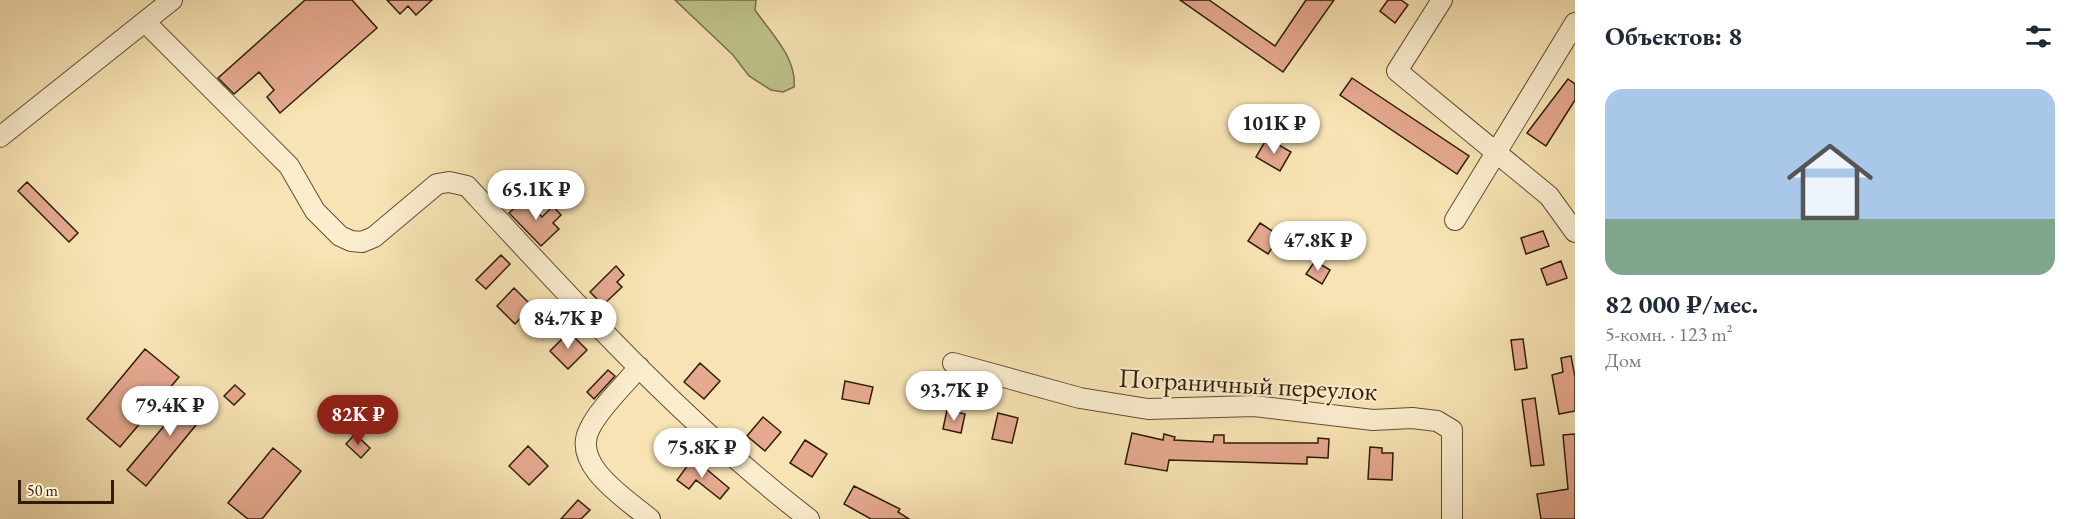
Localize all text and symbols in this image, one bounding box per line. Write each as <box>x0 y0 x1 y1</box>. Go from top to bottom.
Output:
text: Объектов: 8 <box>1605 19 1742 53</box>
icon: filters <box>2022 20 2055 53</box>
pin: 101K ₽ <box>1225 104 1323 155</box>
text: 101K ₽ <box>1242 110 1306 136</box>
icon: home <box>1776 128 1884 236</box>
pin: 65.1K ₽ <box>481 170 591 221</box>
text: 65.1K ₽ <box>502 176 570 202</box>
pin: 47.8K ₽ <box>1263 221 1373 272</box>
text: 47.8K ₽ <box>1284 227 1352 253</box>
text: 82 000 ₽/мес. <box>1605 287 1758 321</box>
pin: 84.7K ₽ <box>513 299 623 350</box>
text: 84.7K ₽ <box>534 305 602 331</box>
text: 5-комн. · 123 m² <box>1605 321 1733 347</box>
text: Дом <box>1605 347 1641 373</box>
street label: Пограничный переулок <box>1118 360 1378 408</box>
pin: 93.7K ₽ <box>899 371 1009 422</box>
text: 93.7K ₽ <box>920 377 988 403</box>
pin: 79.4K ₽ <box>115 386 225 437</box>
text: 79.4K ₽ <box>136 392 204 418</box>
pin: 82K ₽ <box>316 395 400 446</box>
text: 82K ₽ <box>331 401 385 427</box>
pin: 75.8K ₽ <box>647 428 757 479</box>
text: 75.8K ₽ <box>668 434 736 460</box>
scale bar <box>18 477 114 504</box>
text: 50 m <box>27 480 58 501</box>

